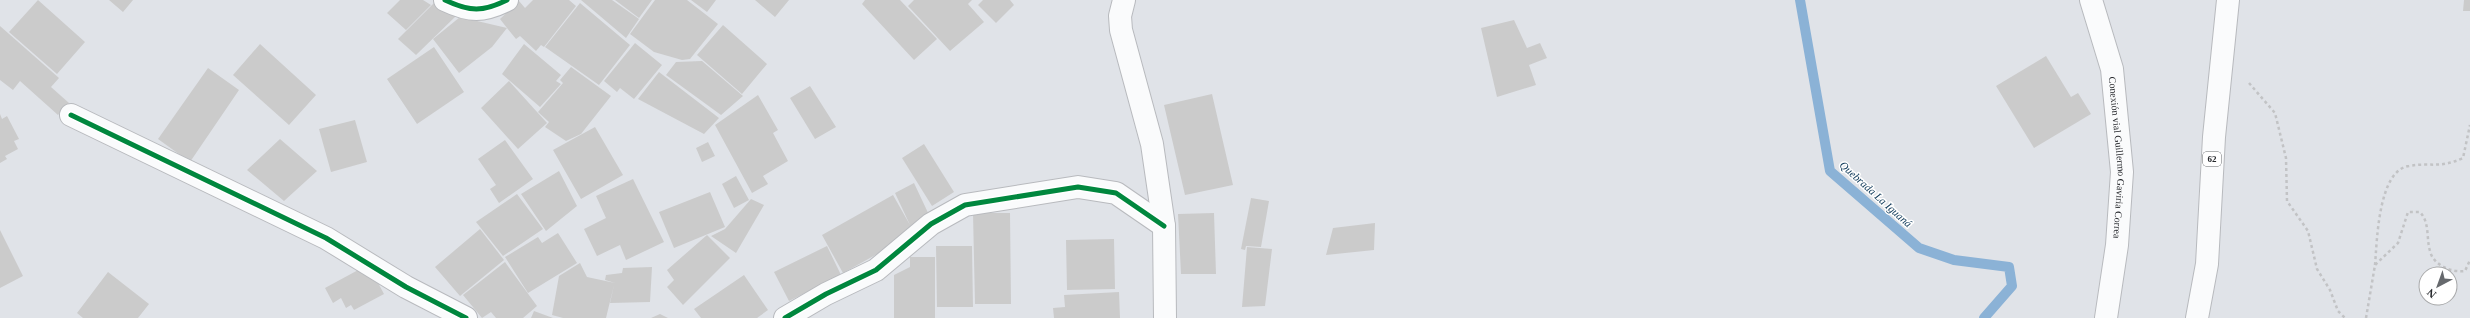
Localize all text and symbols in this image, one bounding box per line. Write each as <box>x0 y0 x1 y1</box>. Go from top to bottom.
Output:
street label: Conexión vial Guillermo Gaviria Correa <box>2107 76 2128 239</box>
road number: 62 <box>2203 152 2221 166</box>
water label: Quebrada La Iguaná <box>1837 158 1915 230</box>
north arrow <box>2418 266 2458 306</box>
text: N <box>2424 286 2438 301</box>

